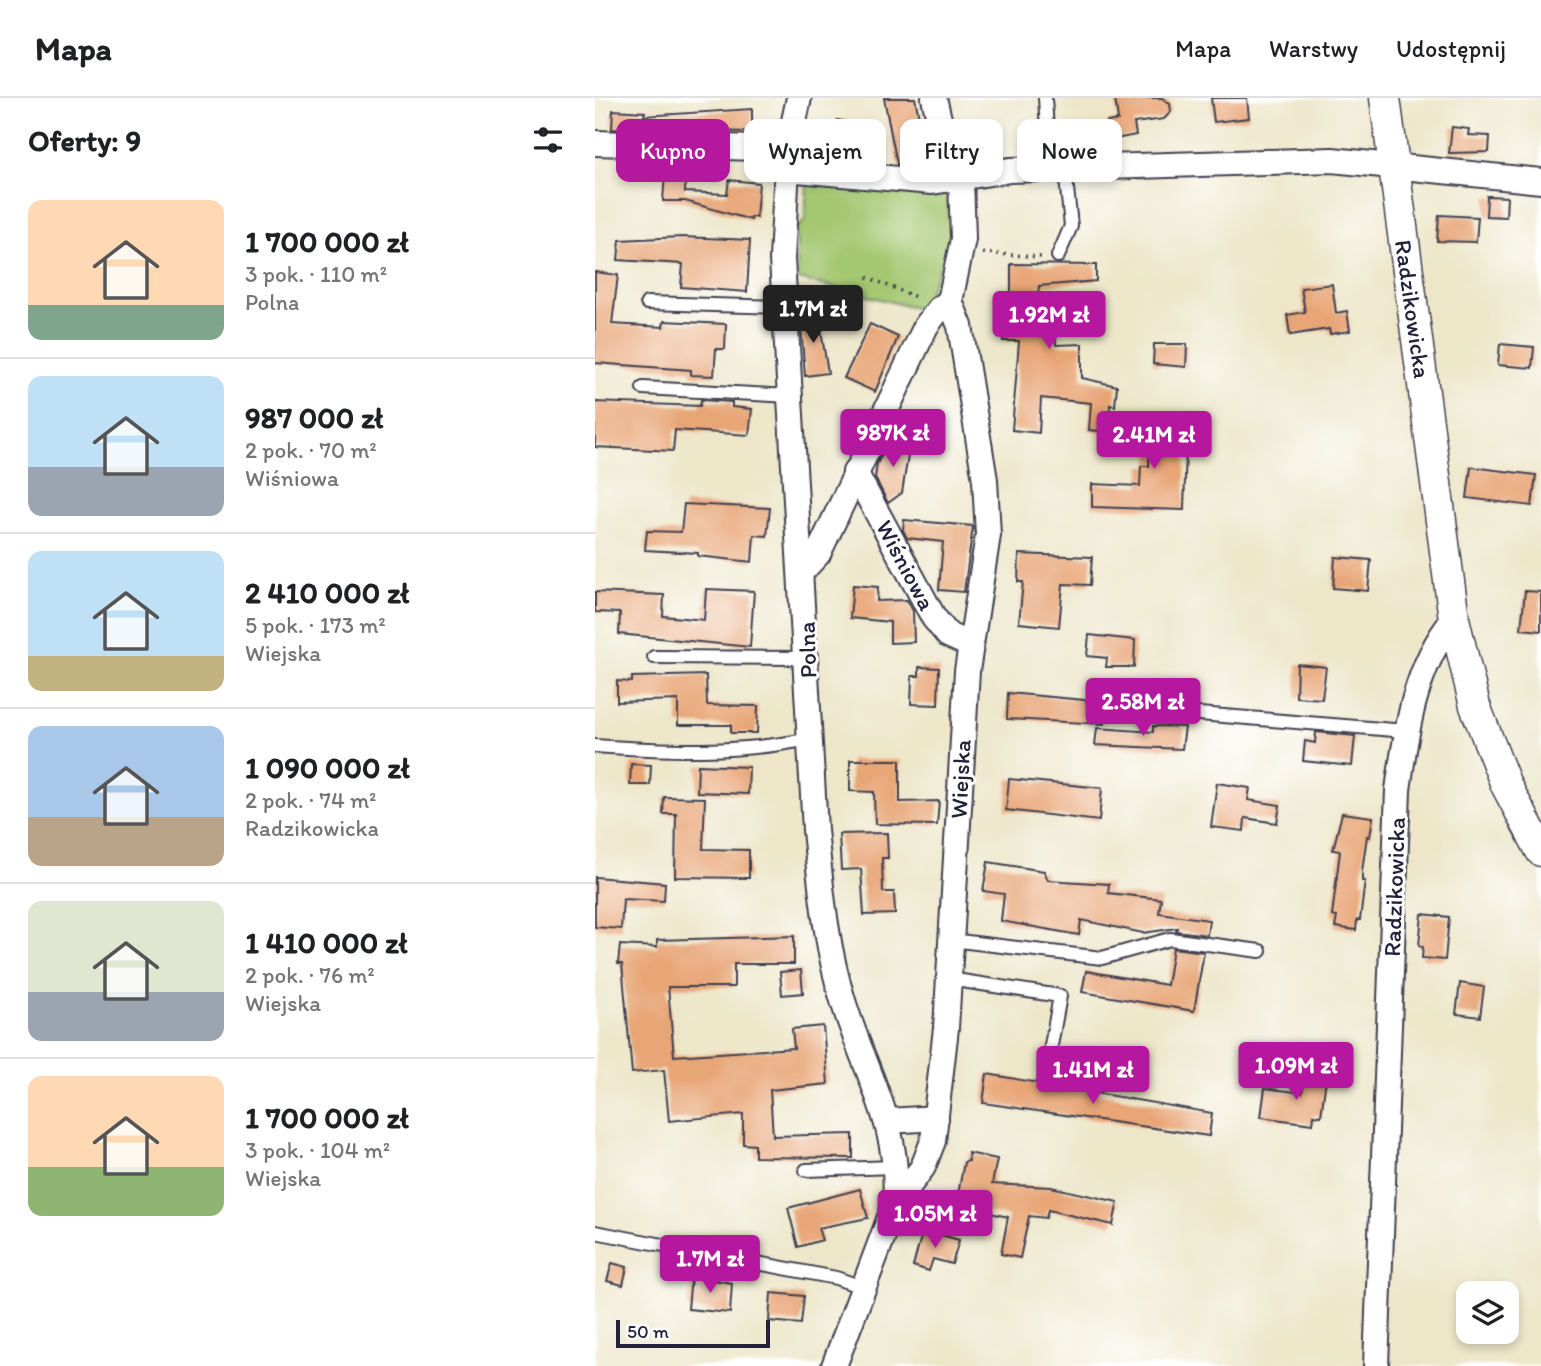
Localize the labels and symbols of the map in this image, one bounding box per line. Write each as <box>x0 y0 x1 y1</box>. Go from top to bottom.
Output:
street label: Radzikowicka <box>1389 238 1437 380</box>
pin: 1.7M zł <box>748 286 878 345</box>
pin: 1.92M zł <box>977 292 1121 351</box>
pin: 987K zł <box>828 410 958 469</box>
pin: 2.41M zł <box>1082 412 1226 471</box>
street label: Wiśniowa <box>870 515 942 616</box>
street label: Polna <box>792 621 822 679</box>
pin: 2.58M zł <box>1071 678 1215 738</box>
street label: Wiejska <box>943 738 977 819</box>
street label: Radzikowicka <box>1377 817 1411 957</box>
pin: 1.09M zł <box>1224 1042 1368 1102</box>
pin: 1.41M zł <box>1021 1046 1165 1106</box>
pin: 1.05M zł <box>863 1190 1007 1250</box>
pin: 1.7M zł <box>645 1236 775 1295</box>
scale bar <box>616 1317 770 1349</box>

